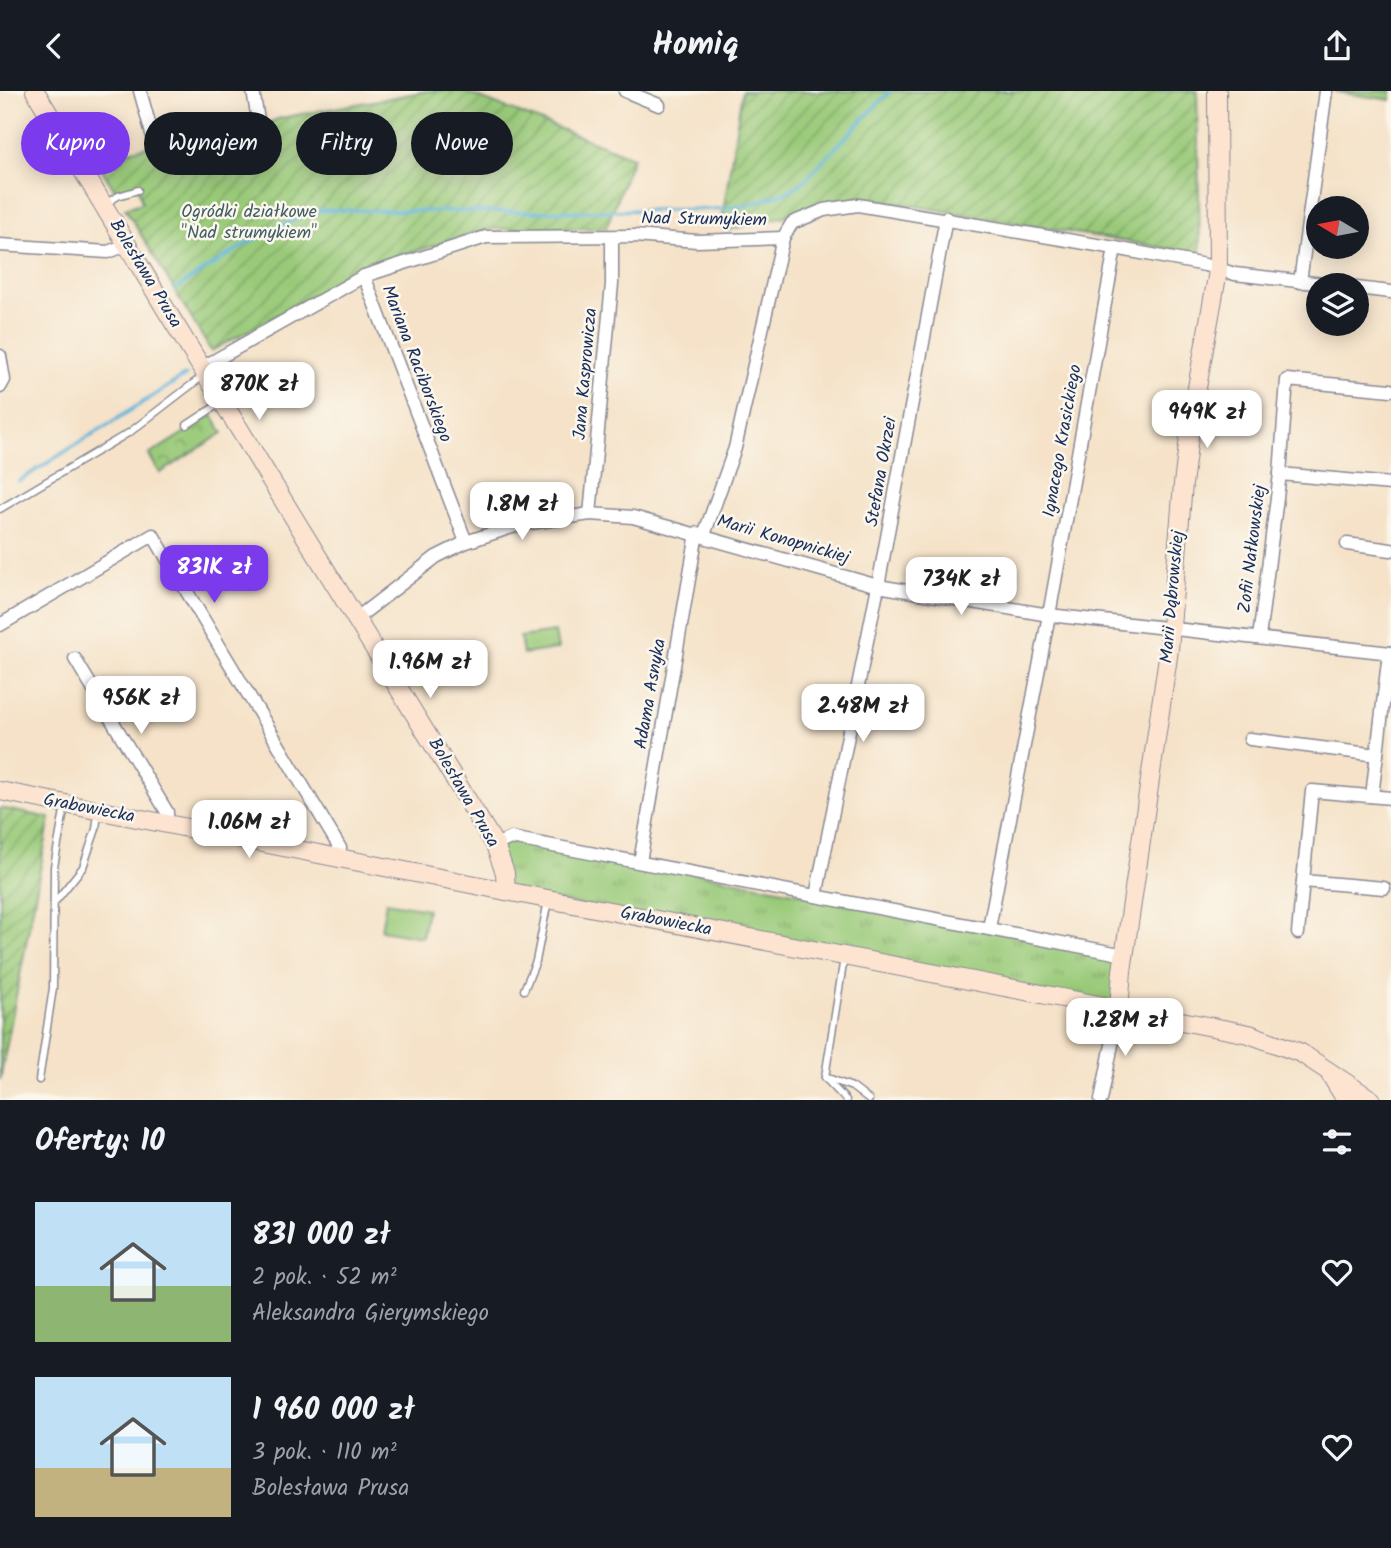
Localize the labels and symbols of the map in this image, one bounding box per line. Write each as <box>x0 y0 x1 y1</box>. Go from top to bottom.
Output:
north arrow <box>1306 196 1368 259</box>
park label: Ogródki działkowe "Nad strumykiem" <box>181 198 317 248</box>
street label: Nad Strumykiem <box>641 204 767 236</box>
street label: Bolesława Prusa <box>101 214 189 334</box>
street label: Mariana Raciborskiego <box>373 281 459 447</box>
street label: Jana Kasprowicza <box>566 307 606 441</box>
street label: Ignacego Krasickiego <box>1035 362 1091 520</box>
pin: 870K zł <box>194 363 324 422</box>
pin: 949K zł <box>1142 391 1272 450</box>
street label: Stefana Okrzei <box>858 414 906 529</box>
street label: Zofii Nałkowskiej <box>1231 482 1275 615</box>
pin: 1.8M zł <box>457 483 587 542</box>
street label: Marii Konopnickiej <box>713 507 854 573</box>
street label: Marii Dąbrowskiej <box>1153 528 1193 665</box>
pin: 831K zł <box>149 545 279 605</box>
pin: 734K zł <box>896 557 1026 617</box>
street label: Adama Asnyka <box>627 636 675 752</box>
pin: 1.96M zł <box>358 641 502 700</box>
pin: 956K zł <box>76 677 206 736</box>
pin: 2.48M zł <box>791 685 935 744</box>
street label: Bolesława Prusa <box>420 732 506 854</box>
street label: Grabowiecka <box>41 786 137 832</box>
pin: 1.06M zł <box>177 801 321 860</box>
street label: Grabowiecka <box>618 899 714 945</box>
pin: 1.28M zł <box>1053 999 1197 1058</box>

